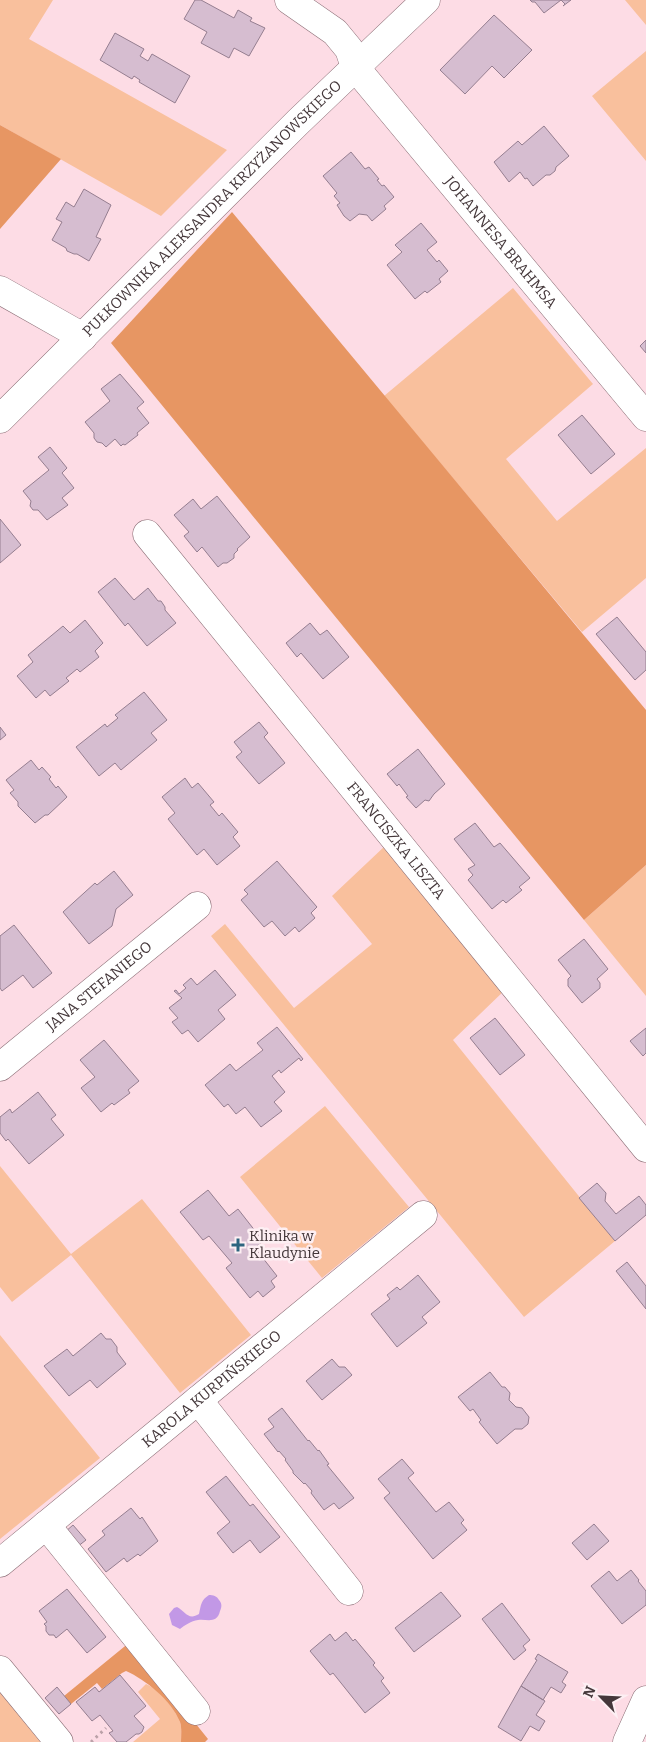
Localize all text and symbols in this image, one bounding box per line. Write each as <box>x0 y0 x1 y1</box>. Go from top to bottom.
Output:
street label: PUŁKOWNIKA ALEKSANDRA KRZYŻANOWSKIEGO <box>79 76 345 340</box>
street label: JOHANNESA BRAHMSA <box>440 172 561 312</box>
street label: FRANCISZKA LISZTA <box>343 778 449 903</box>
street label: JANA STEFANIEGO <box>42 937 156 1035</box>
place label: Klinika w Klaudynie <box>249 1227 320 1262</box>
marker: Klinika w Klaudynie <box>231 1238 245 1252</box>
street label: KAROLA KURPIŃSKIEGO <box>138 1326 285 1451</box>
north arrow <box>576 1672 626 1722</box>
text: N <box>580 1683 600 1700</box>

